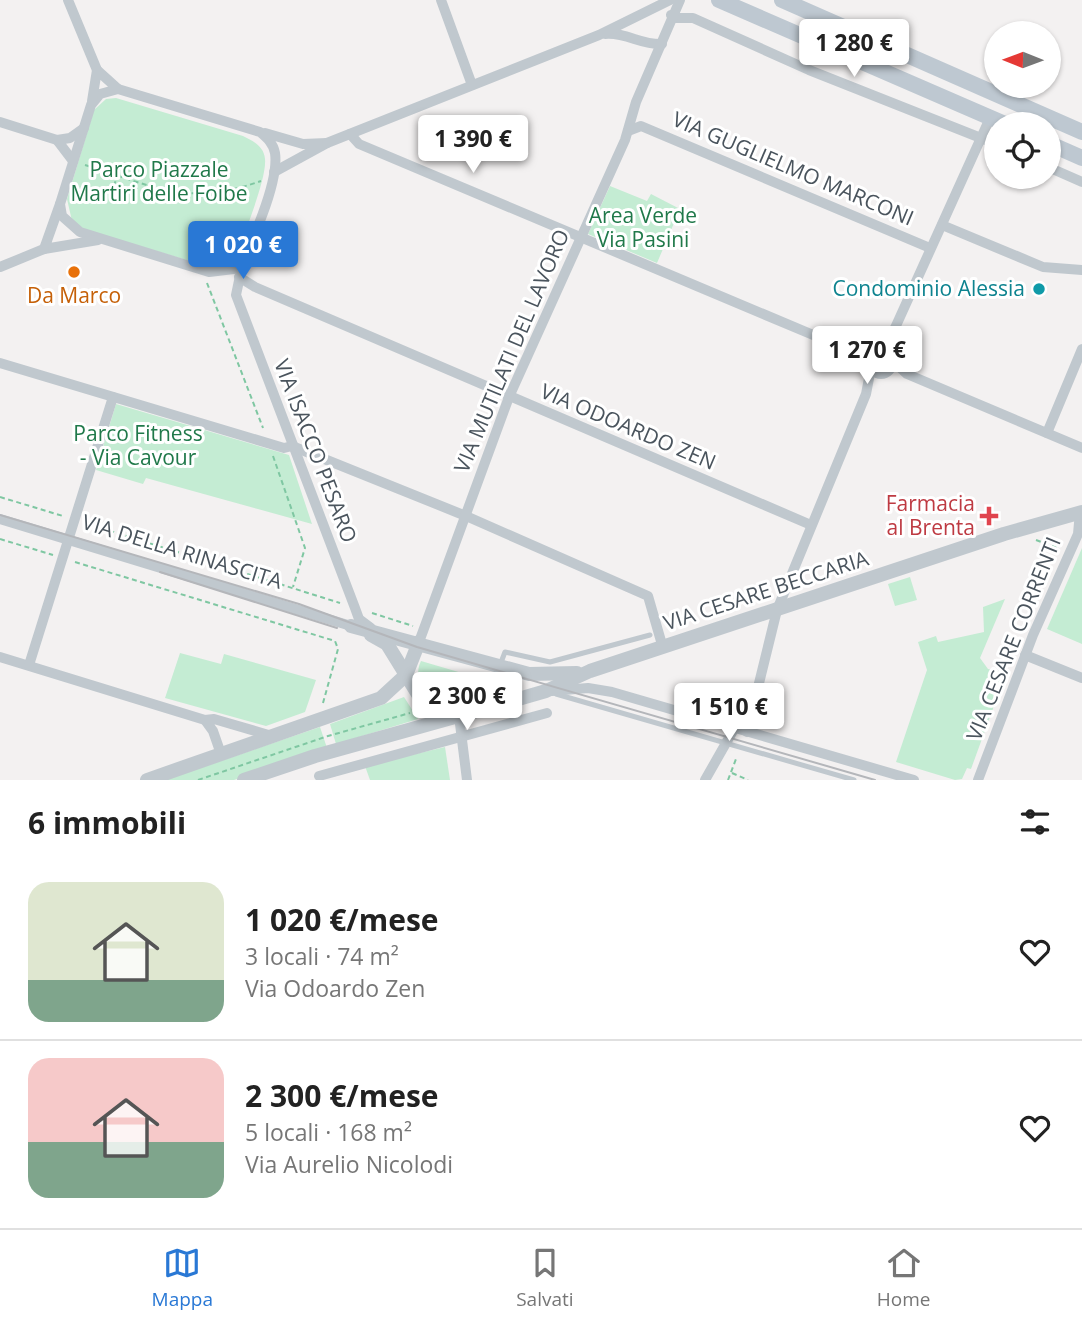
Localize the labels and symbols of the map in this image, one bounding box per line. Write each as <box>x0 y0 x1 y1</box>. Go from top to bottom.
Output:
pin: 1 280 € <box>789 20 919 79</box>
north arrow <box>984 21 1060 98</box>
street label: VIA GUGLIELMO MARCONI <box>668 105 918 232</box>
pin: 1 390 € <box>408 116 538 175</box>
park label: Parco Piazzale Martiri delle Foibe <box>70 155 248 207</box>
park label: Area Verde Via Pasini <box>589 201 697 253</box>
pin: 1 020 € <box>178 222 308 281</box>
street label: VIA MUTILATI DEL LAVORO <box>447 225 575 476</box>
marker: Da Marco <box>66 264 82 280</box>
place label: Condominio Alessia <box>832 274 1025 302</box>
place label: Da Marco <box>27 281 121 309</box>
marker: Condominio Alessia <box>1031 281 1047 297</box>
pin: 1 270 € <box>802 326 932 386</box>
street label: VIA ISACCO PESARO <box>268 355 364 546</box>
street label: VIA ODOARDO ZEN <box>536 377 720 476</box>
park label: Parco Fitness - Via Cavour <box>73 419 203 471</box>
place label: Farmacia al Brenta <box>886 489 975 541</box>
street label: VIA DELLA RINASCITA <box>79 507 287 595</box>
marker: Farmacia al Brenta <box>981 508 997 524</box>
street label: VIA CESARE CORRENTI <box>959 533 1067 745</box>
street label: VIA CESARE BECCARIA <box>660 543 872 636</box>
pin: 2 300 € <box>402 672 532 732</box>
pin: 1 510 € <box>664 684 794 743</box>

